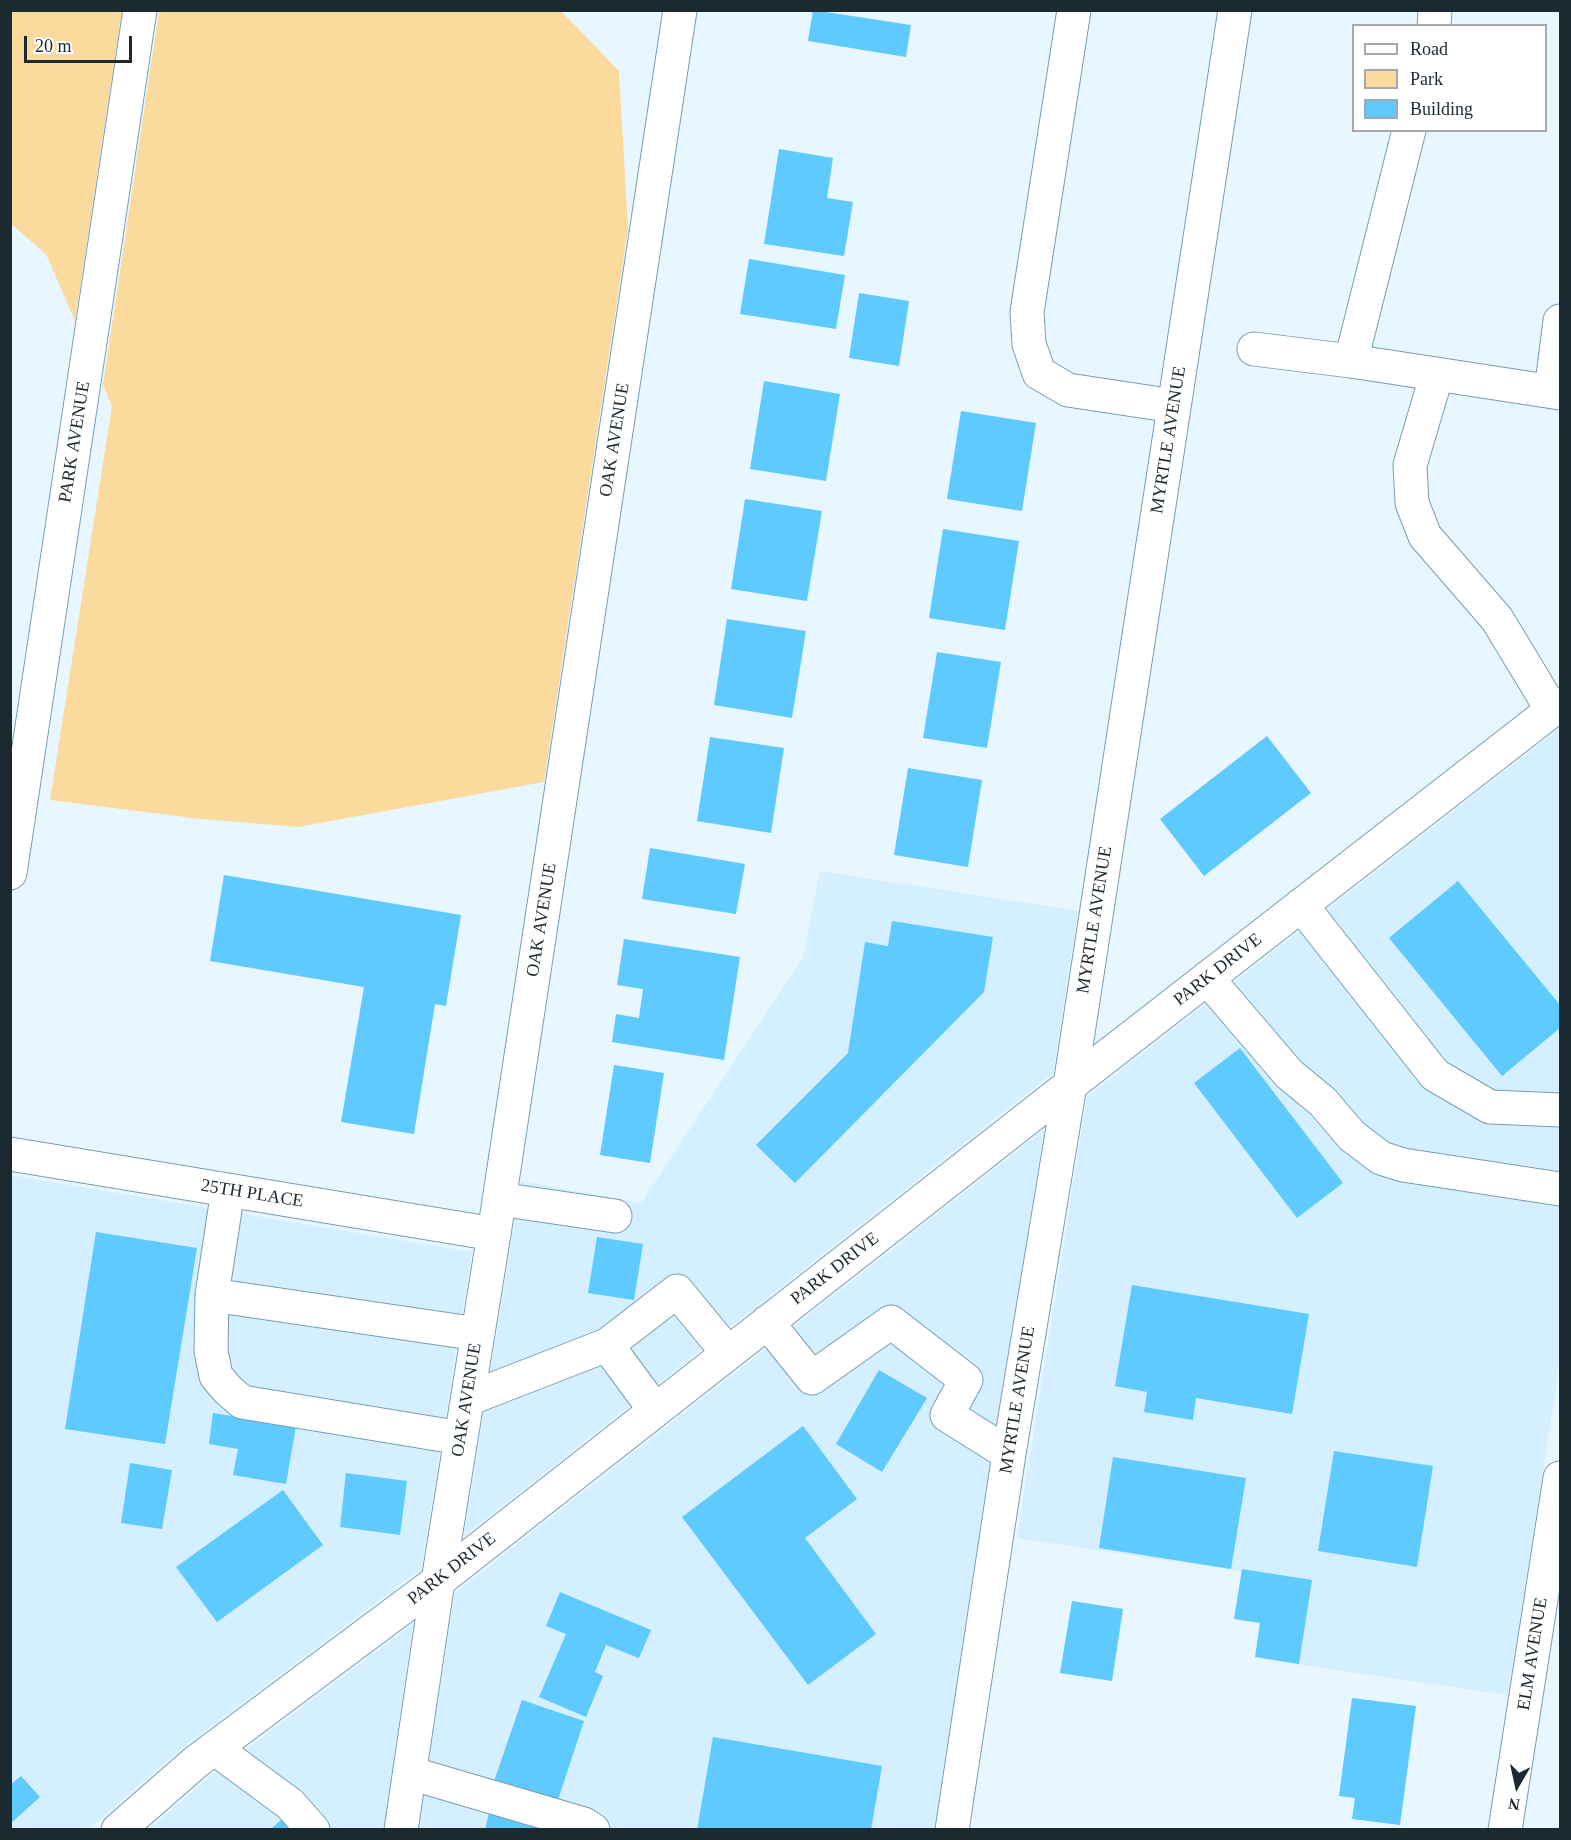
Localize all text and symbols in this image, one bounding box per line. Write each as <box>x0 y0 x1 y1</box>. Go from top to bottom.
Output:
scale bar <box>27 24 135 62</box>
legend <box>1352 24 1547 132</box>
text: 20 m <box>35 36 72 56</box>
text: Road <box>1410 39 1448 59</box>
text: Park <box>1410 69 1443 89</box>
text: Building <box>1410 99 1473 119</box>
street label: MYRTLE AVENUE <box>1147 365 1191 515</box>
street label: PARK AVENUE <box>55 380 95 504</box>
street label: OAK AVENUE <box>595 381 635 499</box>
street label: MYRTLE AVENUE <box>1073 845 1117 995</box>
street label: OAK AVENUE <box>522 861 562 979</box>
street label: PARK DRIVE <box>1170 929 1266 1011</box>
street label: 25TH PLACE <box>199 1175 305 1213</box>
street label: PARK DRIVE <box>787 1228 883 1310</box>
street label: MYRTLE AVENUE <box>996 1325 1040 1475</box>
street label: OAK AVENUE <box>447 1341 487 1459</box>
street label: PARK DRIVE <box>404 1528 500 1610</box>
street label: ELM AVENUE <box>1513 1596 1553 1712</box>
north arrow <box>1487 1756 1547 1816</box>
text: N <box>1507 1795 1521 1814</box>

